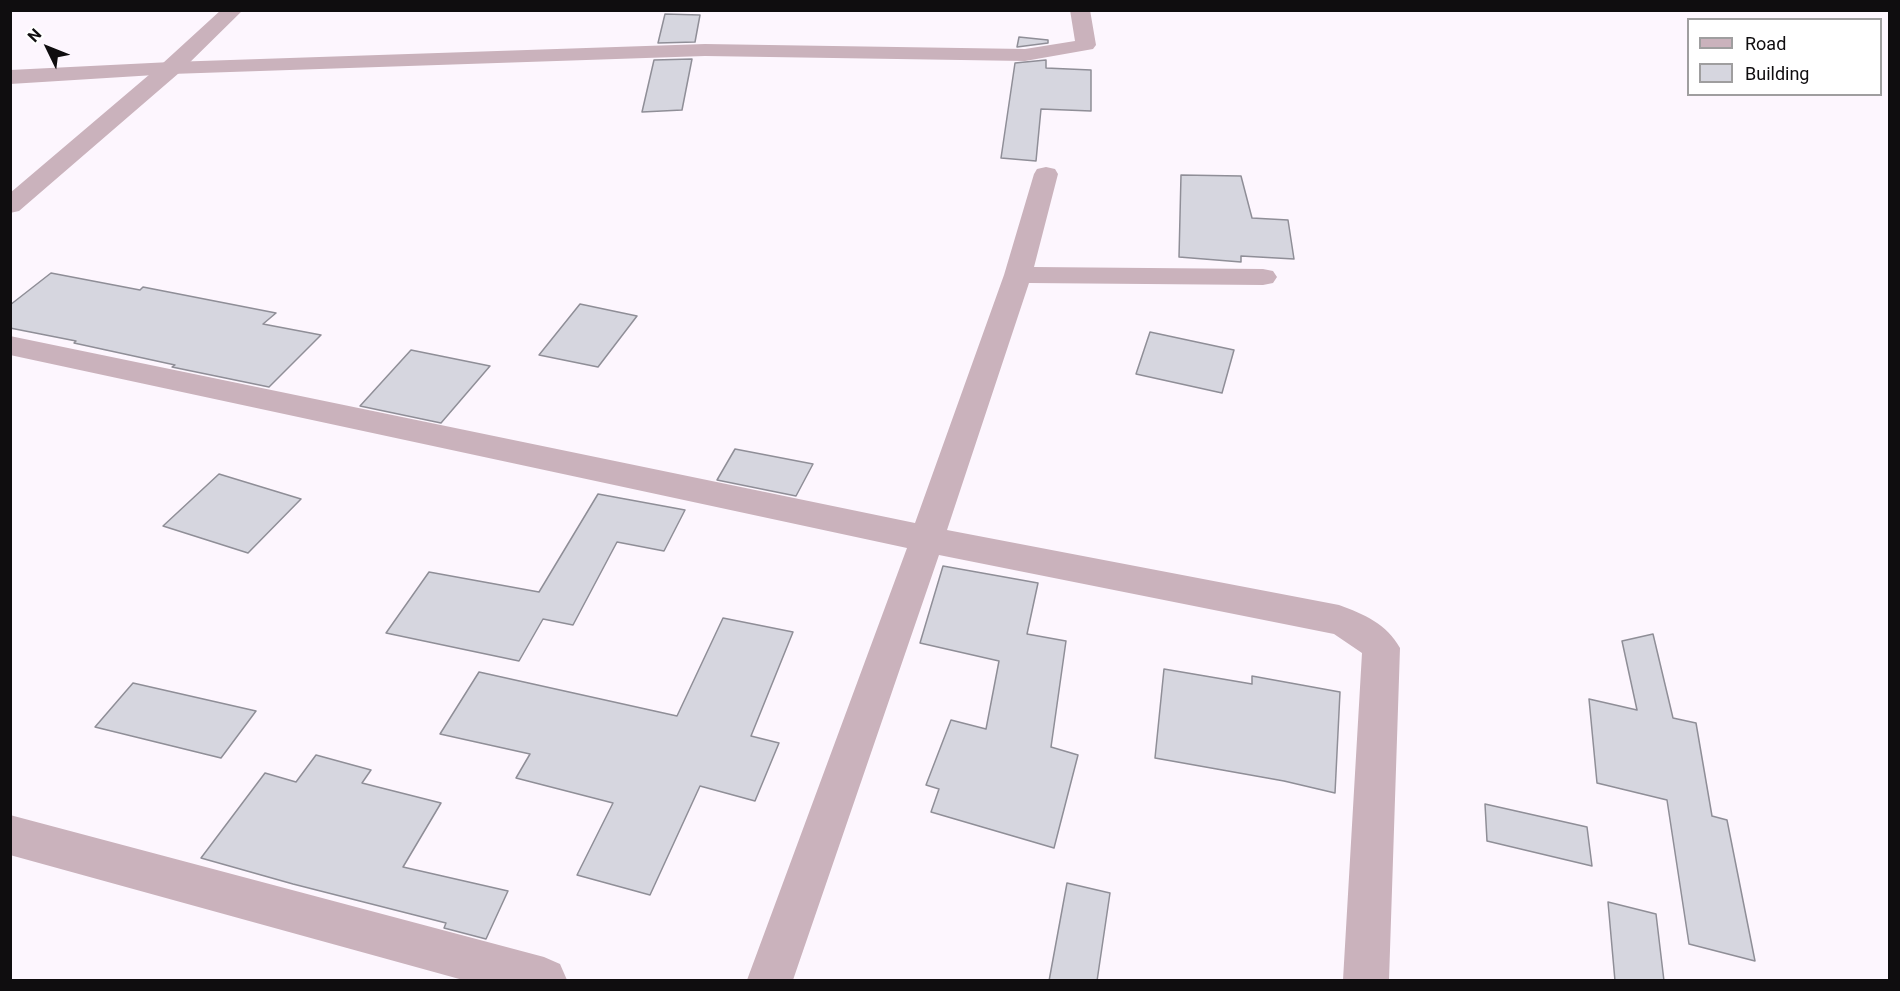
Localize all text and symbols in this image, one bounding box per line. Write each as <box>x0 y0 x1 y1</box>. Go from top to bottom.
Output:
north arrow <box>18 18 78 78</box>
legend <box>1687 18 1882 96</box>
text: N <box>24 25 45 46</box>
text: Road <box>1745 33 1786 54</box>
text: Building <box>1745 63 1809 84</box>

